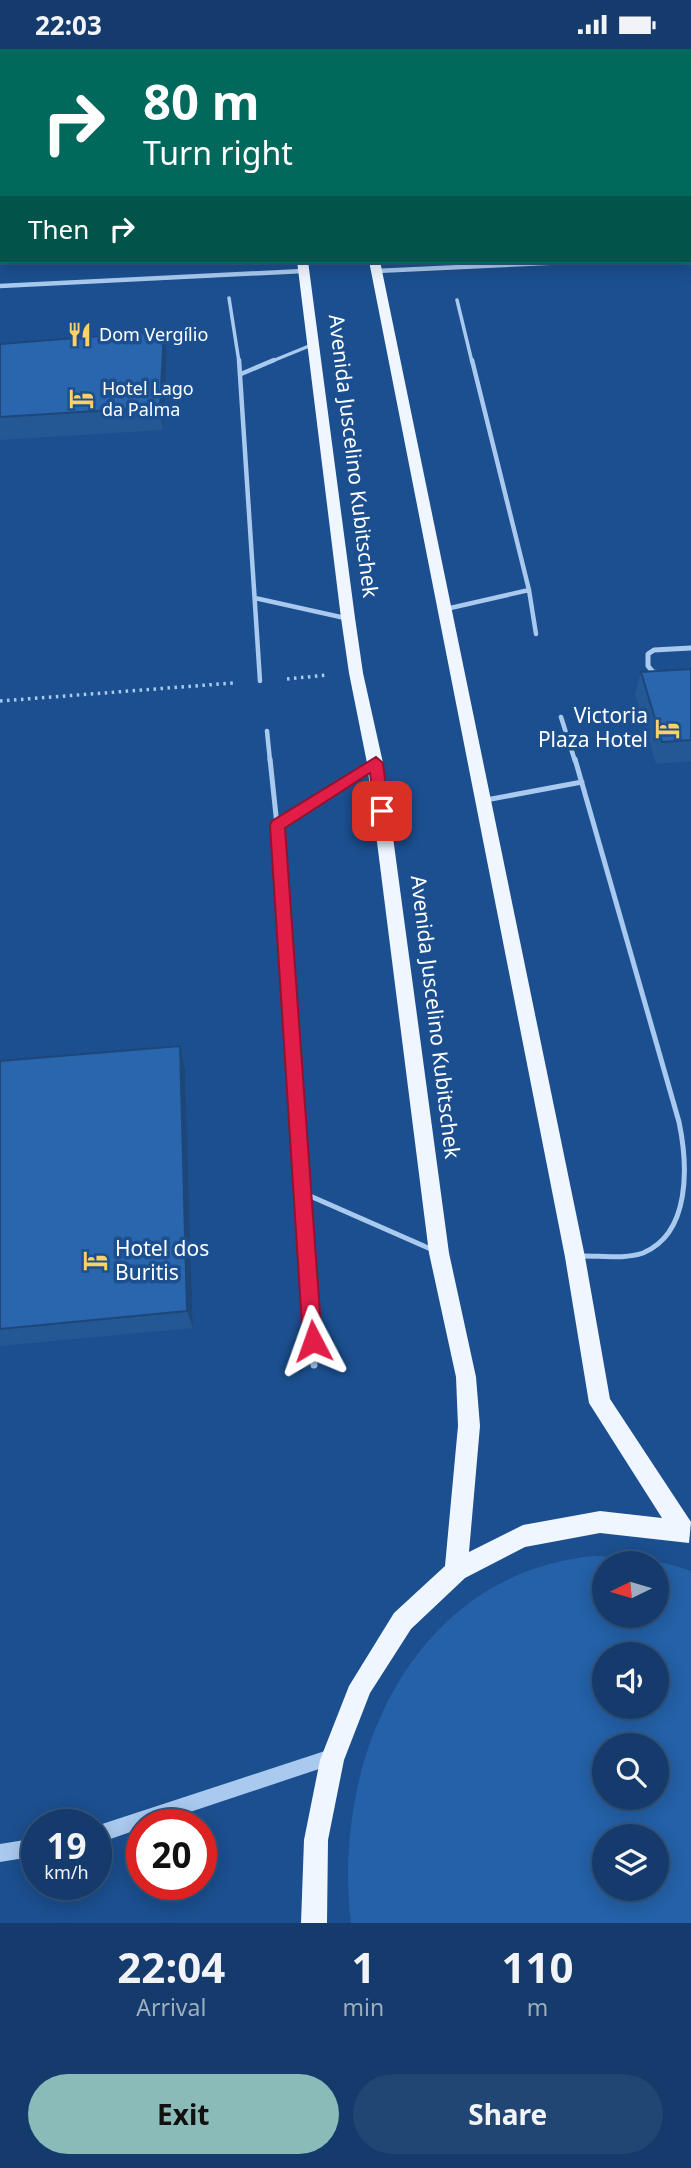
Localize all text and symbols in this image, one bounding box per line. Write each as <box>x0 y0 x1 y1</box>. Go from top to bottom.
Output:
text: 22:03 <box>35 7 102 43</box>
text: 80 m <box>143 68 260 134</box>
icon: right <box>28 77 119 168</box>
text: Turn right <box>143 131 293 174</box>
icon: right <box>103 210 141 248</box>
text: Then <box>28 211 89 247</box>
street label: Avenida Juscelino Kubitschek <box>323 313 385 600</box>
restaurant icon: Dom Vergílio <box>65 321 93 349</box>
place label: Dom Vergílio <box>99 322 208 346</box>
place label: Hotel Lago da Palma <box>102 376 194 421</box>
hotel icon: Hotel Lago da Palma <box>68 385 96 413</box>
place label: Victoria Plaza Hotel <box>538 701 648 753</box>
hotel icon: Victoria Plaza Hotel <box>654 714 682 742</box>
pin <box>352 781 412 841</box>
icon: arrive <box>363 792 401 830</box>
street label: Avenida Juscelino Kubitschek <box>405 874 467 1161</box>
place label: Hotel dos Buritis <box>115 1234 209 1286</box>
hotel icon: Hotel dos Buritis <box>81 1247 109 1275</box>
position arrow <box>276 1304 350 1378</box>
north arrow <box>592 1551 668 1627</box>
map controls <box>592 1551 669 1901</box>
button: sound <box>592 1642 669 1719</box>
button: search <box>592 1733 669 1810</box>
speed limit sign: 20 <box>126 1809 217 1900</box>
text: 19 <box>46 1822 87 1869</box>
button: layers <box>592 1824 669 1901</box>
text: km/h <box>44 1860 89 1884</box>
text: 22:04 <box>117 1938 225 1995</box>
text: 1 <box>351 1938 375 1995</box>
text: 110 <box>502 1938 574 1995</box>
text: Arrival <box>136 1991 206 2023</box>
text: min <box>343 1991 384 2023</box>
text: m <box>527 1991 548 2023</box>
button: Exit <box>28 2074 339 2154</box>
button: Share <box>353 2074 663 2154</box>

